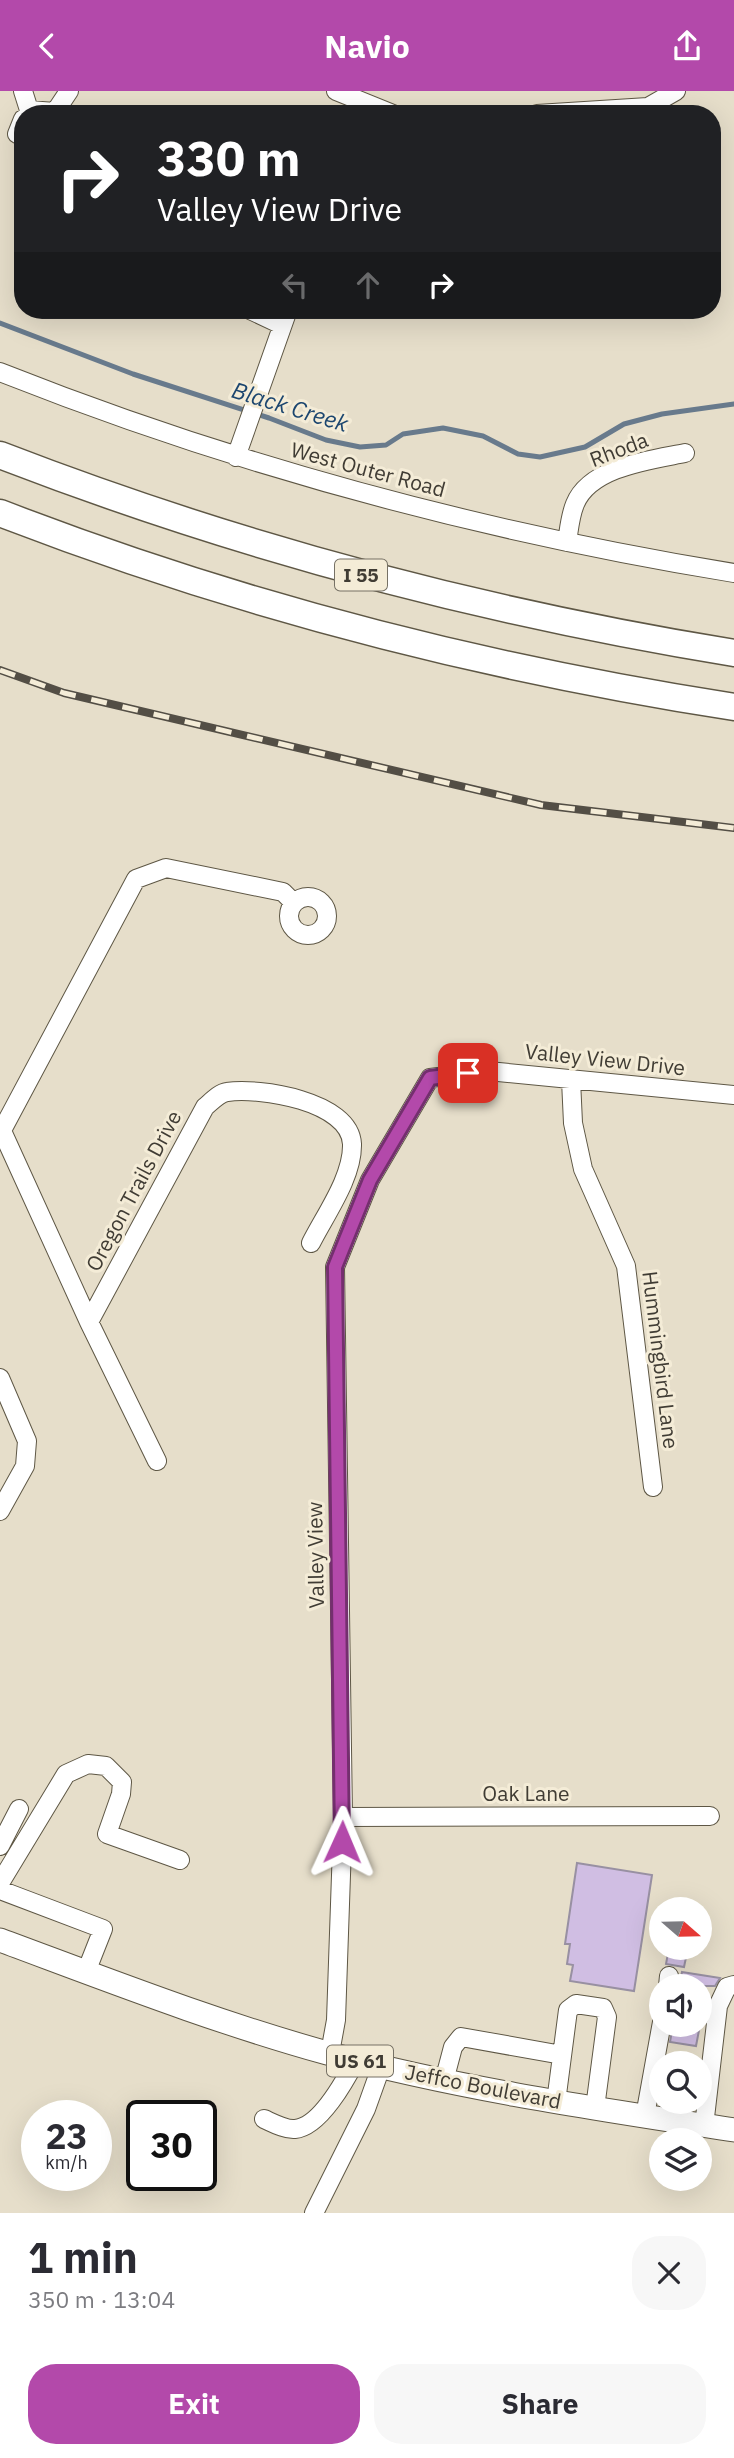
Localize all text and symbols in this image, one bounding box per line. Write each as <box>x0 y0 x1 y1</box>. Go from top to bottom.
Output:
text: Navio <box>324 25 410 67</box>
icon: back <box>28 27 66 65</box>
icon: share <box>668 27 706 65</box>
text: 330 m <box>157 126 301 189</box>
icon: right <box>42 133 133 224</box>
text: Valley View Drive <box>157 188 402 230</box>
icon: left <box>276 266 314 304</box>
icon: ahead <box>349 266 387 304</box>
icon: right <box>422 266 460 304</box>
water label: Black Creek <box>229 374 353 438</box>
street label: Rhoda <box>585 425 652 473</box>
street label: West Outer Road <box>288 435 449 503</box>
road number: I 55 <box>335 559 387 590</box>
street label: Valley View Drive <box>524 1037 687 1081</box>
pin <box>438 1043 498 1103</box>
icon: arrive <box>449 1054 487 1092</box>
street label: Oregon Trails Drive <box>79 1105 187 1276</box>
street label: Hummingbird Lane <box>636 1269 686 1450</box>
street label: Valley View <box>300 1501 330 1609</box>
street label: Oak Lane <box>482 1779 570 1807</box>
position arrow <box>305 1805 379 1879</box>
north arrow <box>649 1897 712 1960</box>
map controls <box>649 1897 712 2191</box>
button: sound <box>649 1974 712 2037</box>
road number: US 61 <box>327 2045 393 2077</box>
button: search <box>649 2051 712 2114</box>
street label: Jeffco Boulevard <box>403 2057 564 2115</box>
speed limit sign: 30 <box>126 2100 217 2191</box>
text: 23 <box>45 2113 88 2159</box>
button: layers <box>649 2128 712 2191</box>
text: km/h <box>45 2151 88 2174</box>
text: 1 min <box>28 2230 138 2285</box>
button: close <box>632 2236 706 2310</box>
text: 350 m · 13:04 <box>28 2284 175 2314</box>
button: Exit <box>28 2364 360 2444</box>
button: Share <box>374 2364 706 2444</box>

